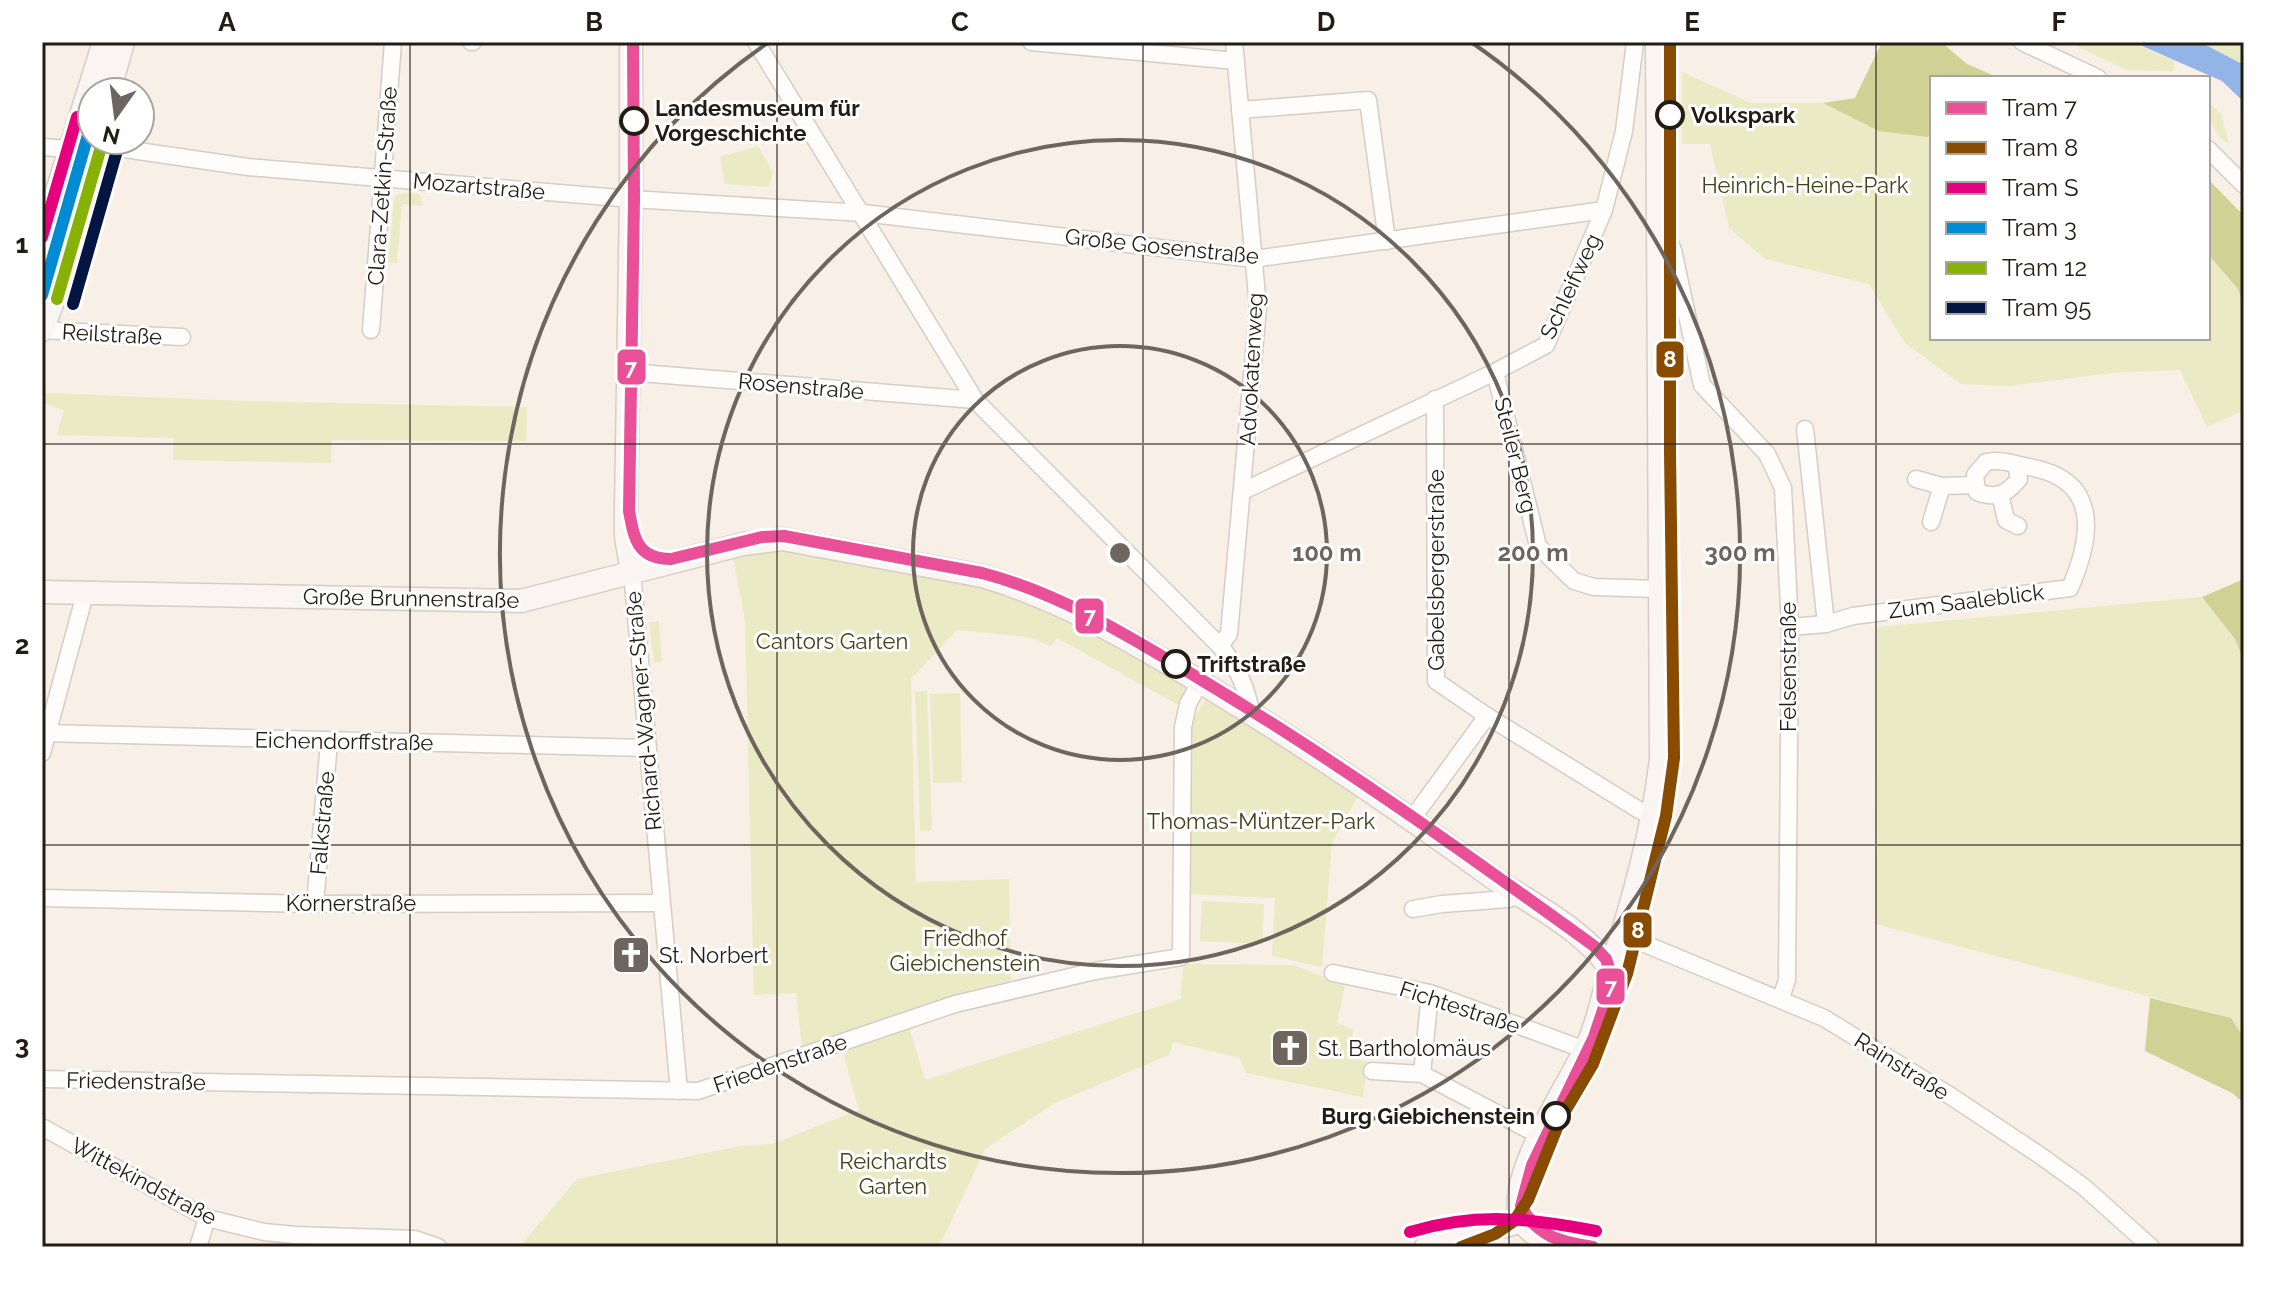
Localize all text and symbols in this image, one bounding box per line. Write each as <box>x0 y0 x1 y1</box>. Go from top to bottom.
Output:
text: A <box>218 7 236 37</box>
text: B <box>585 7 603 37</box>
text: C <box>951 7 969 37</box>
text: D <box>1317 7 1335 37</box>
text: E <box>1684 7 1700 37</box>
text: F <box>2052 7 2067 37</box>
north arrow <box>76 76 156 156</box>
legend <box>1930 76 2210 340</box>
street label: Clara-Zetkin-Straße <box>362 86 402 286</box>
text: Tram 7 <box>2002 93 2077 122</box>
place label: Landesmuseum für Vorgeschichte <box>655 95 860 146</box>
marker: Volkspark <box>1656 101 1684 129</box>
place label: Volkspark <box>1691 102 1796 128</box>
marker: Landesmuseum für Vorgeschichte <box>620 107 648 135</box>
text: N <box>100 121 122 150</box>
text: Tram 8 <box>2002 133 2078 162</box>
street label: Mozartstraße <box>412 167 546 205</box>
park label: Heinrich-Heine-Park <box>1701 172 1909 198</box>
text: Tram S <box>2002 173 2079 202</box>
text: Tram 3 <box>2002 213 2077 242</box>
street label: Große Gosenstraße <box>1064 223 1260 269</box>
text: 1 <box>16 229 29 259</box>
street label: Schleifweg <box>1534 229 1606 343</box>
text: Tram 12 <box>2002 253 2087 282</box>
street label: Advokatenweg <box>1234 292 1268 446</box>
text: Tram 95 <box>2002 293 2091 322</box>
street label: Reilstraße <box>61 318 163 350</box>
line badge: 8 <box>1655 340 1685 379</box>
text: 8 <box>1663 346 1677 372</box>
line badge: 7 <box>616 348 647 386</box>
text: 7 <box>625 354 638 380</box>
street label: Rosenstraße <box>737 368 865 404</box>
street label: Steiler Berg <box>1489 394 1543 516</box>
street label: Gabelsbergerstraße <box>1423 469 1449 671</box>
text: 100 m <box>1292 538 1362 567</box>
text: 200 m <box>1497 538 1569 567</box>
text: 300 m <box>1705 538 1775 567</box>
centre of rings <box>1106 539 1134 567</box>
street label: Zum Saaleblick <box>1887 579 2046 623</box>
street label: Große Brunnenstraße <box>303 583 519 613</box>
street label: Richard-Wagner-Straße <box>620 590 666 832</box>
line badge: 7 <box>1074 597 1105 635</box>
text: 7 <box>1084 602 1097 628</box>
street label: Felsenstraße <box>1775 602 1801 732</box>
park label: Cantors Garten <box>756 628 908 654</box>
text: 2 <box>15 630 29 660</box>
marker: Triftstraße <box>1162 650 1190 678</box>
place label: Triftstraße <box>1197 651 1306 677</box>
street label: Eichendorffstraße <box>254 726 434 756</box>
street label: Falkstraße <box>305 770 339 876</box>
park label: Thomas-Müntzer-Park <box>1147 808 1376 834</box>
street label: Körnerstraße <box>286 890 416 916</box>
line badge: 8 <box>1622 911 1653 949</box>
text: 8 <box>1631 917 1645 943</box>
park label: Friedhof Giebichenstein <box>890 925 1040 976</box>
church icon: St. Norbert <box>610 934 652 976</box>
place label: St. Norbert <box>659 942 769 968</box>
line badge: 7 <box>1595 967 1626 1006</box>
text: 7 <box>1605 973 1618 999</box>
street label: Fichtestraße <box>1396 975 1524 1039</box>
church icon: St. Bartholomäus <box>1269 1027 1311 1069</box>
street label: Rainstraße <box>1850 1027 1954 1105</box>
street label: Friedenstraße <box>710 1028 850 1098</box>
text: 3 <box>15 1030 29 1060</box>
place label: St. Bartholomäus <box>1318 1035 1491 1061</box>
street label: Friedenstraße <box>66 1067 206 1095</box>
marker: Burg Giebichenstein <box>1542 1102 1570 1130</box>
place label: Burg Giebichenstein <box>1321 1103 1535 1129</box>
street label: Wittekindstraße <box>67 1132 221 1230</box>
park label: Reichardts Garten <box>839 1148 947 1199</box>

